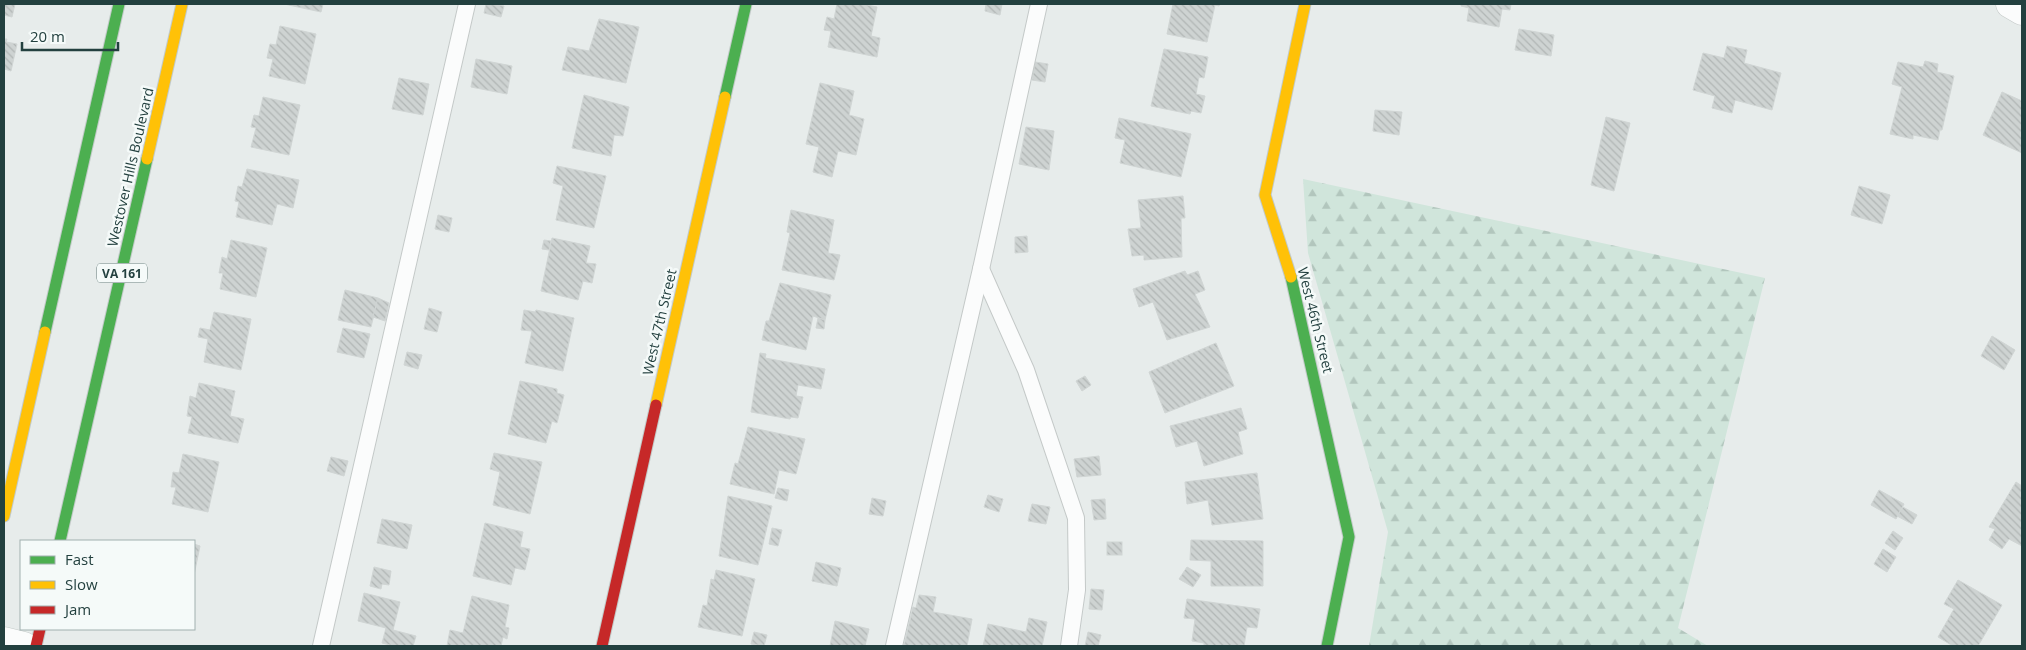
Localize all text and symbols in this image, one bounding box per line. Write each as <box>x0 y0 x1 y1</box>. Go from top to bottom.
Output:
scale bar <box>22 20 119 52</box>
text: 20 m <box>30 26 65 46</box>
street label: Westover Hills Boulevard <box>102 86 158 248</box>
road number: VA 161 <box>97 264 147 282</box>
street label: West 46th Street <box>1294 265 1338 375</box>
street label: West 47th Street <box>638 267 680 377</box>
legend <box>20 540 195 630</box>
text: Fast <box>65 549 94 569</box>
text: Slow <box>65 574 98 594</box>
text: Jam <box>63 599 91 619</box>

